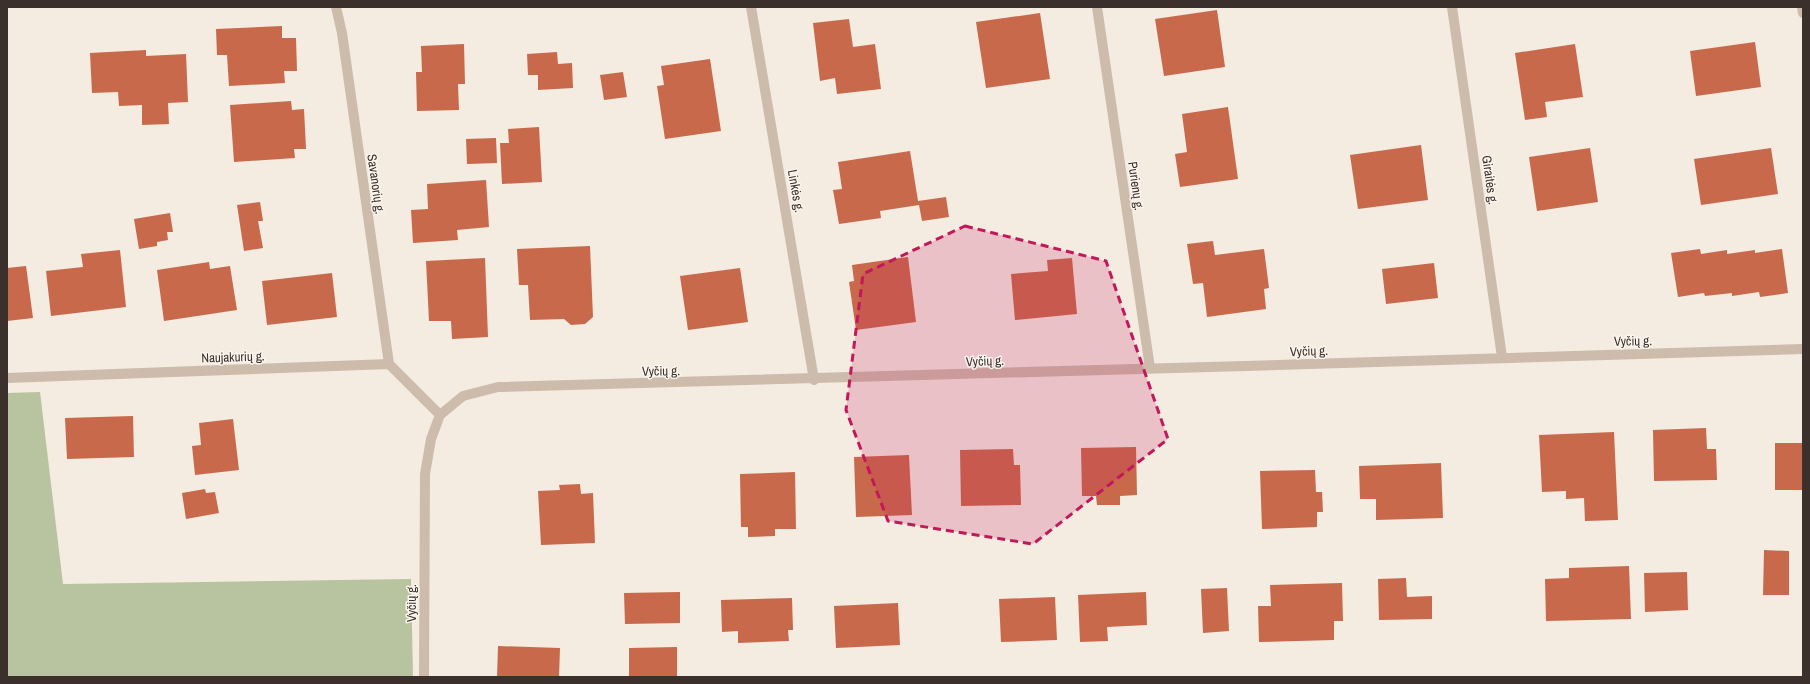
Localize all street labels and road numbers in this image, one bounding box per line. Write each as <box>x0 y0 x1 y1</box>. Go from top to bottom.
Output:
street label: Savanorių g. <box>363 153 389 215</box>
street label: Giraitės g. <box>1478 154 1502 206</box>
street label: Purienų g. <box>1124 160 1148 212</box>
street label: Linkės g. <box>784 168 808 214</box>
street label: Vyčių g. <box>1614 332 1652 350</box>
street label: Vyčių g. <box>1290 342 1328 360</box>
street label: Naujakurių g. <box>201 347 265 367</box>
street label: Vyčių g. <box>966 352 1004 370</box>
street label: Vyčių g. <box>642 362 680 380</box>
street label: Vyčių g. <box>403 584 420 622</box>

